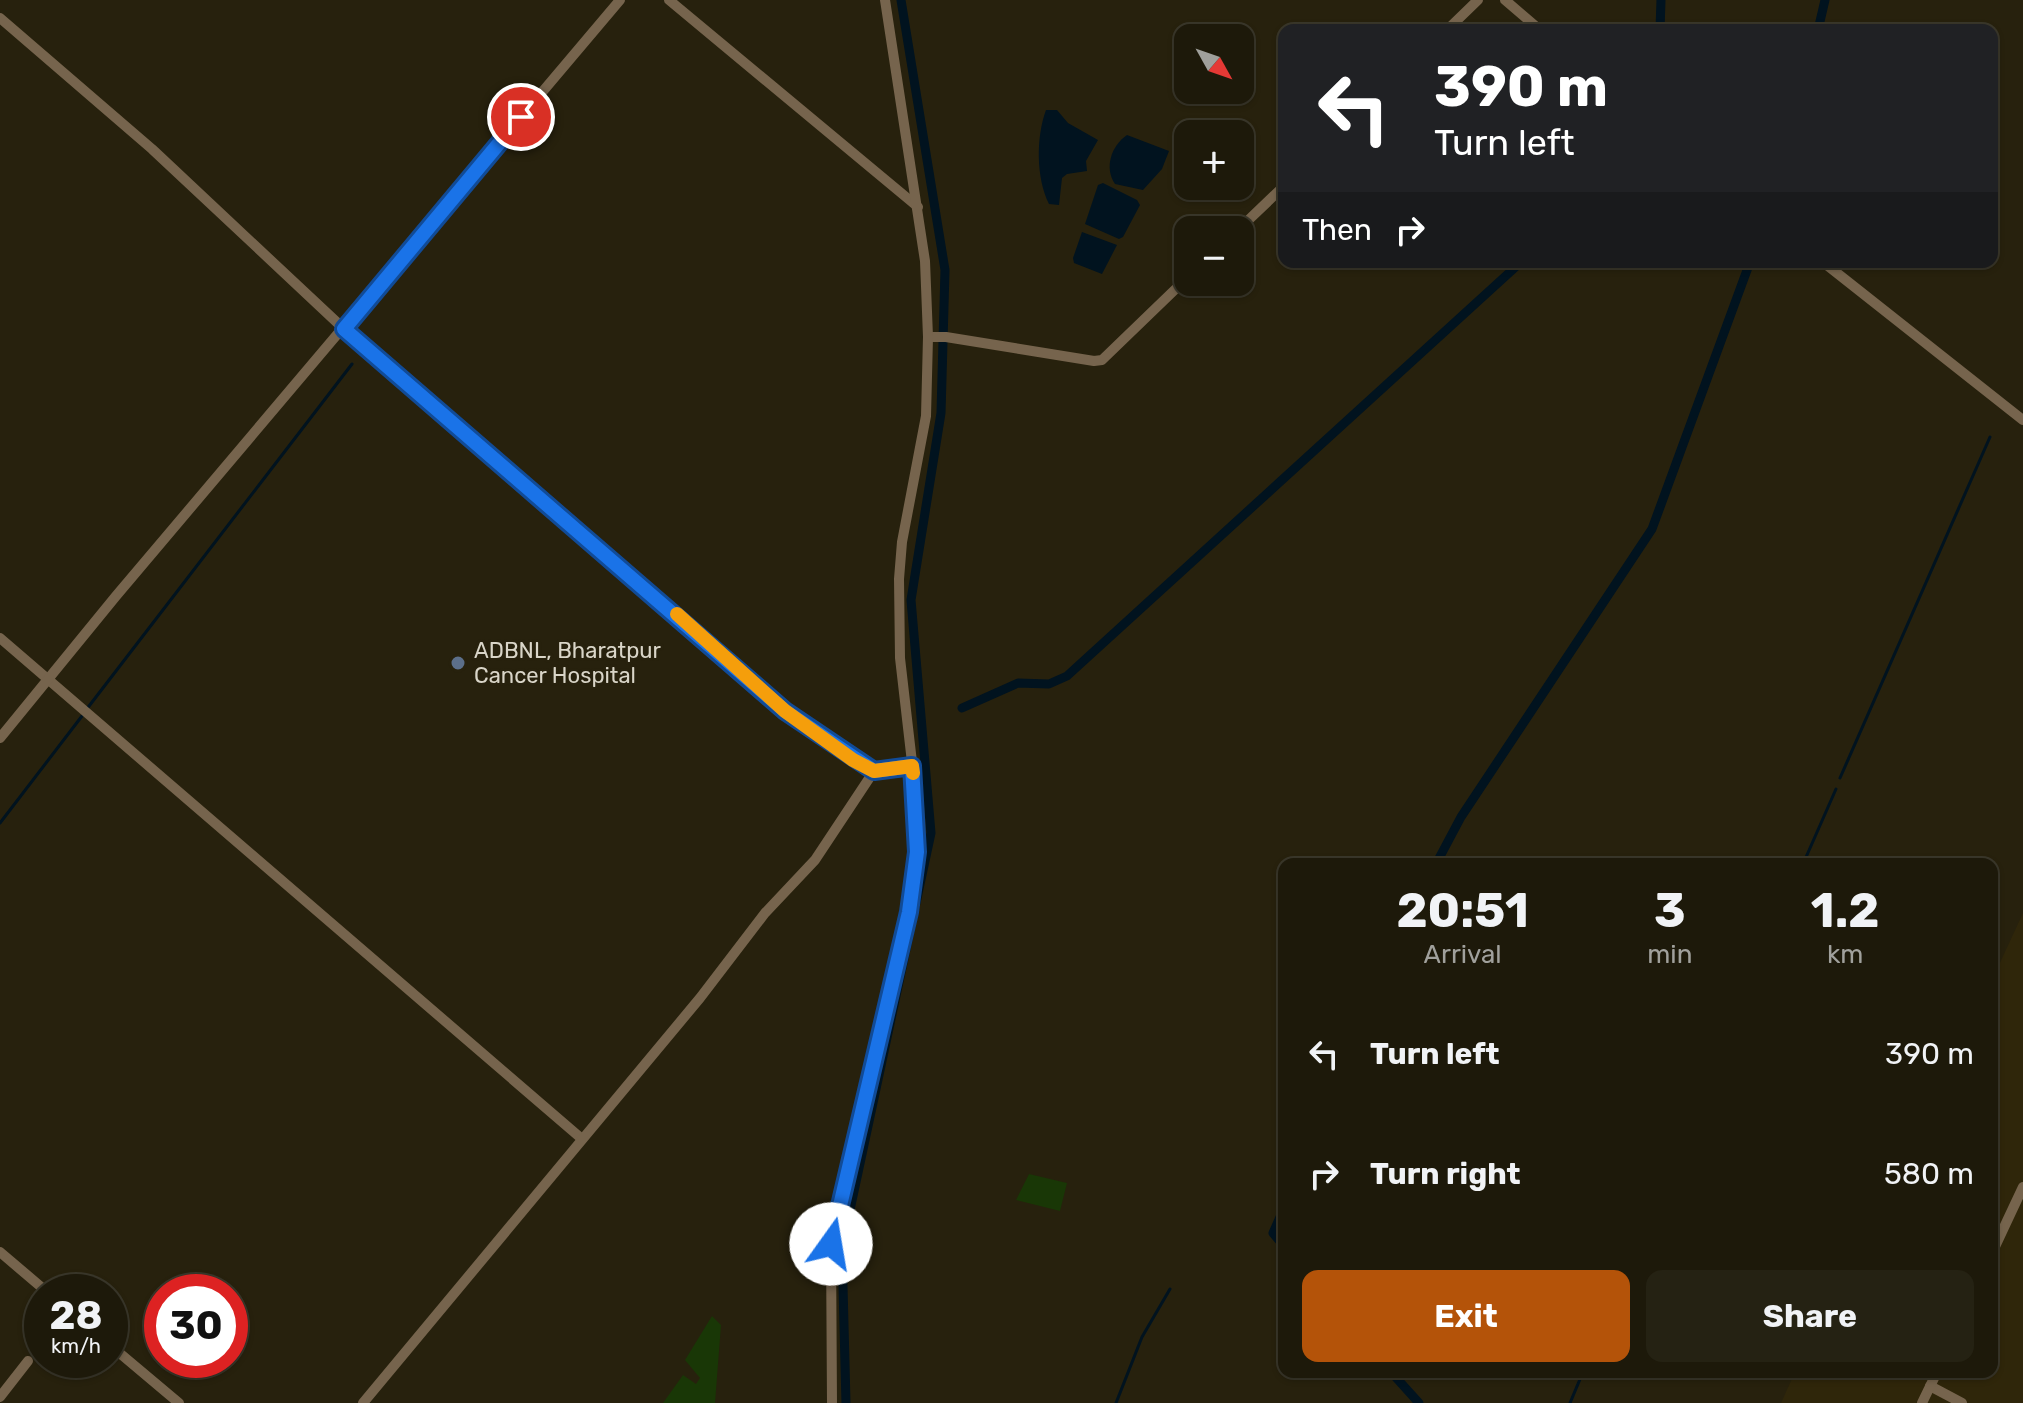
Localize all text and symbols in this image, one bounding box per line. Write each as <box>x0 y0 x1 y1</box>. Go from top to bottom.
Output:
north arrow <box>1174 24 1254 104</box>
map controls <box>1174 24 1254 296</box>
text: 390 m <box>1434 54 1608 120</box>
icon: left <box>1302 56 1406 160</box>
pin <box>487 83 555 151</box>
icon: arrive <box>499 95 543 139</box>
button: + <box>1174 120 1254 200</box>
text: Turn left <box>1434 121 1575 164</box>
icon: right <box>1388 208 1432 252</box>
text: Then <box>1302 212 1372 248</box>
button: − <box>1174 216 1254 296</box>
place label: ADBNL, Bharatpur Cancer Hospital <box>474 637 662 689</box>
marker: ADBNL, Bharatpur Cancer Hospital <box>449 654 467 672</box>
text: 20:51 <box>1396 882 1529 939</box>
text: 3 <box>1654 882 1686 939</box>
text: 1.2 <box>1811 882 1880 939</box>
text: Arrival <box>1424 939 1502 970</box>
text: min <box>1647 939 1692 970</box>
text: km <box>1827 939 1863 970</box>
icon: left <box>1302 1032 1346 1076</box>
text: Turn left <box>1370 1036 1500 1072</box>
text: 390 m <box>1885 1036 1974 1072</box>
icon: right <box>1302 1152 1346 1196</box>
text: Turn right <box>1370 1156 1521 1192</box>
text: 580 m <box>1884 1156 1974 1192</box>
position arrow <box>789 1202 873 1286</box>
button: Exit <box>1302 1270 1630 1362</box>
button: Share <box>1646 1270 1974 1362</box>
speed limit sign: 30 <box>144 1274 248 1378</box>
text: 28 <box>49 1292 103 1339</box>
text: km/h <box>51 1334 101 1358</box>

